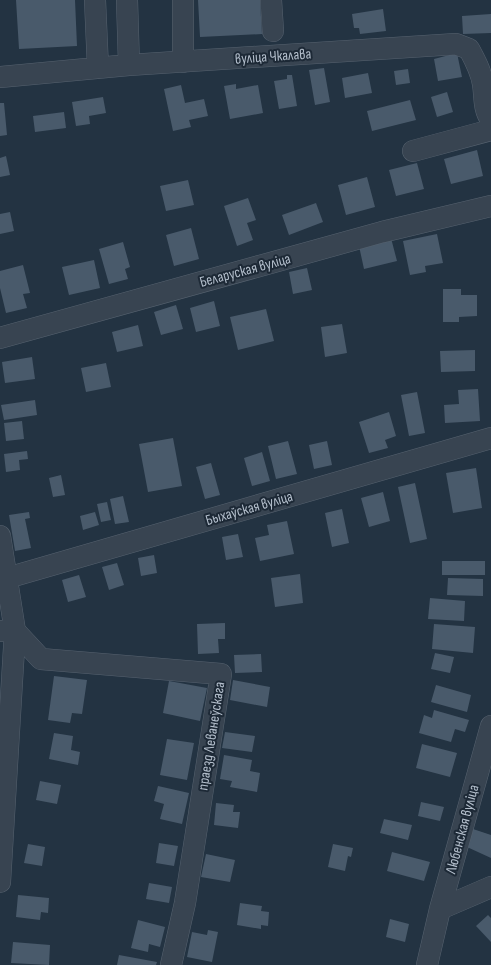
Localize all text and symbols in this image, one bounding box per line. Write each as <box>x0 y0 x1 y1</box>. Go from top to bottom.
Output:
street label: вуліца Чкалава <box>234 44 312 69</box>
street label: Беларуская вуліца <box>198 249 293 292</box>
street label: Быхаўская вуліца <box>203 487 295 530</box>
street label: праезд Леванеўскага <box>194 680 229 792</box>
street label: Любенская вуліца <box>441 782 484 877</box>

